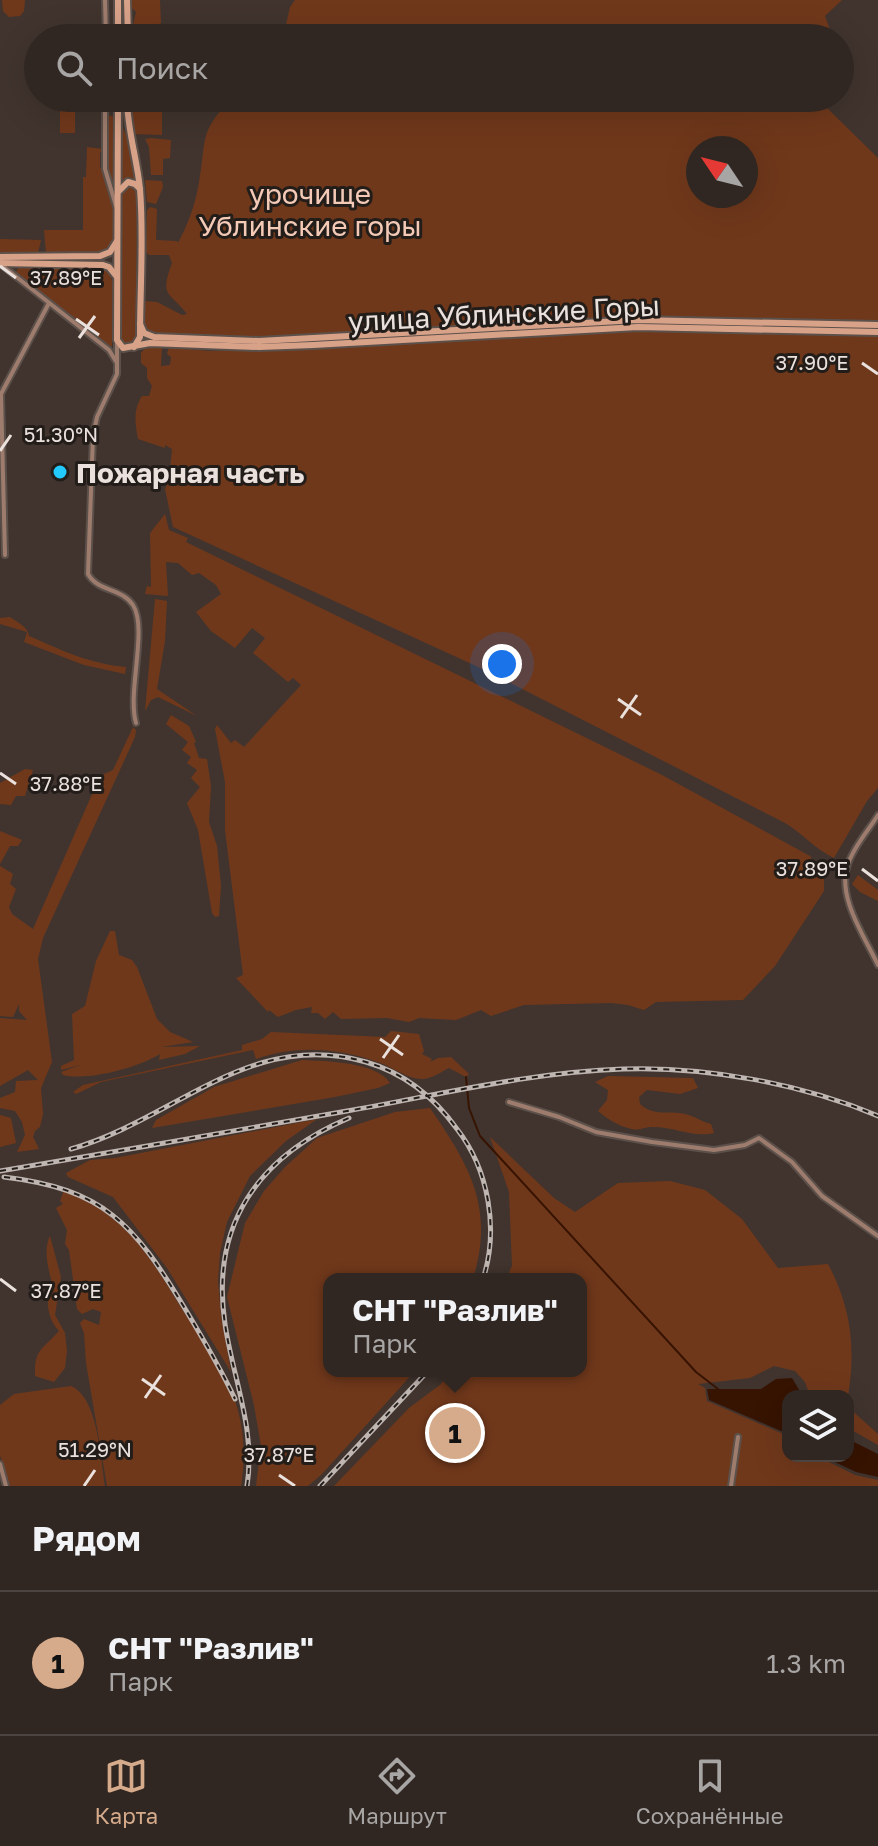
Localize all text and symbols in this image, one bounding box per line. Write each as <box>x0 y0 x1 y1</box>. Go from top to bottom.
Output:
search box <box>24 24 854 112</box>
icon: search <box>52 46 96 90</box>
text: Поиск <box>116 50 208 86</box>
north arrow <box>686 136 758 208</box>
park label: урочище Ублинские горы <box>198 177 422 242</box>
text: 37.89°E <box>30 265 102 289</box>
street label: улица Ублинские Горы <box>347 288 661 338</box>
text: 37.90°E <box>776 350 848 374</box>
text: 51.30°N <box>24 422 98 446</box>
place label: Пожарная часть <box>76 456 305 489</box>
marker: Пожарная часть <box>51 463 69 481</box>
your location <box>482 644 522 684</box>
text: 37.88°E <box>30 771 102 795</box>
text: 37.89°E <box>776 856 848 880</box>
popup <box>323 1273 587 1377</box>
text: 37.87°E <box>30 1278 102 1302</box>
text: СНТ "Разлив" <box>352 1292 558 1328</box>
text: Парк <box>352 1328 417 1359</box>
map controls <box>782 1390 854 1462</box>
button: layers <box>782 1390 854 1462</box>
pin: 1 <box>429 1403 481 1463</box>
text: 51.29°N <box>58 1437 132 1461</box>
text: 37.87°E <box>243 1442 315 1466</box>
text: Рядом <box>32 1518 141 1558</box>
text: СНТ "Разлив" <box>108 1630 314 1666</box>
text: 1 <box>51 1648 65 1679</box>
text: 1.3 km <box>766 1648 846 1679</box>
text: Парк <box>108 1666 173 1697</box>
tab: Карта <box>95 1754 158 1829</box>
tab: Маршрут <box>347 1754 447 1829</box>
tab: Сохранённые <box>636 1754 783 1829</box>

